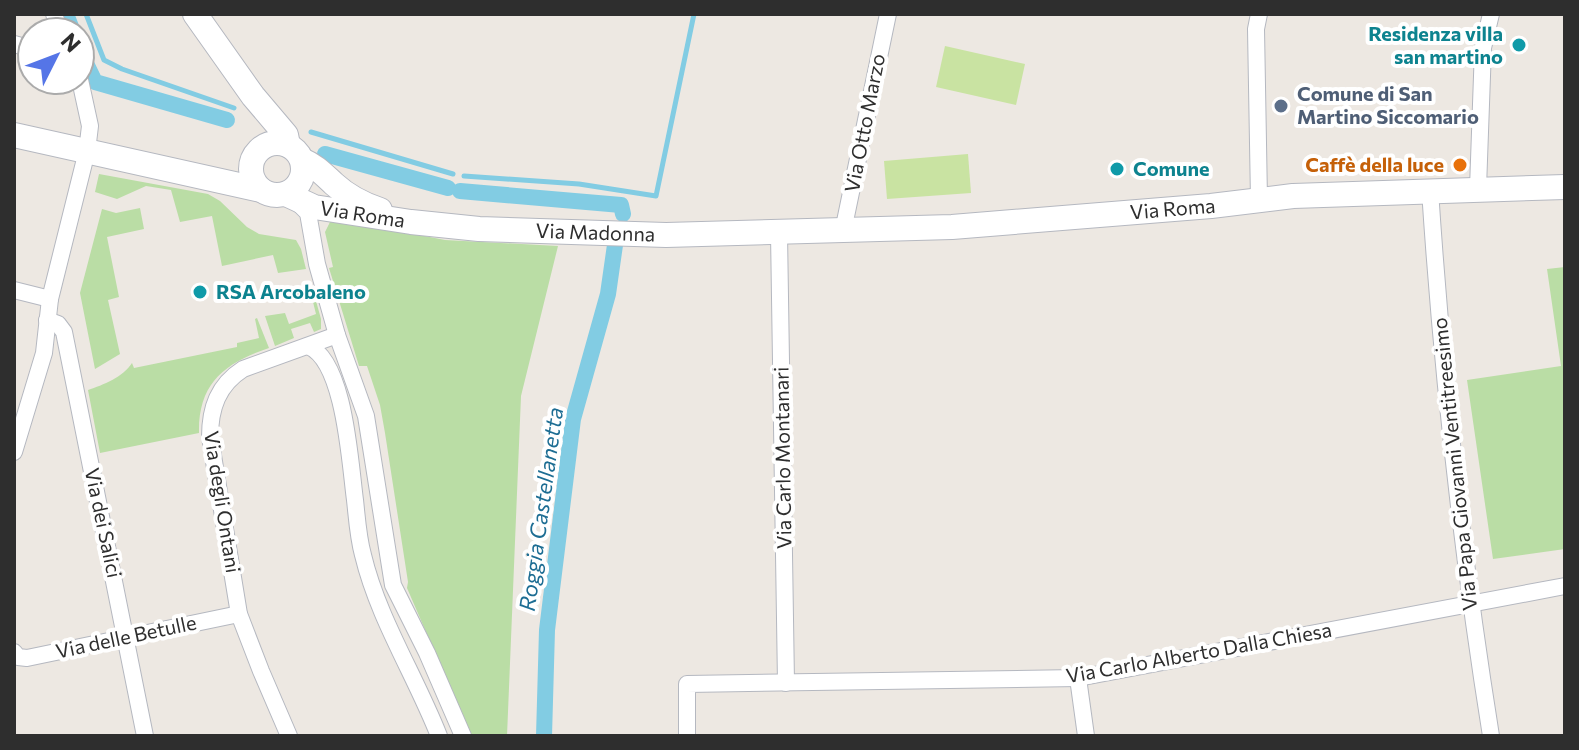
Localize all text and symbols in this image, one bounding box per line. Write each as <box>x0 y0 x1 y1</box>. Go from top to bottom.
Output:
north arrow <box>16 16 96 96</box>
place label: Residenza villa san martino <box>1368 21 1503 68</box>
text: N <box>56 27 87 57</box>
marker: Residenza villa san martino <box>1510 36 1528 54</box>
street label: Via Otto Marzo <box>839 51 889 194</box>
place label: Comune di San Martino Siccomario <box>1297 81 1479 128</box>
marker: Comune di San Martino Siccomario <box>1272 97 1290 115</box>
place label: Caffè della luce <box>1305 152 1444 176</box>
place label: Comune <box>1133 156 1210 180</box>
marker: Caffè della luce <box>1451 156 1469 174</box>
marker: Comune <box>1108 160 1126 178</box>
street label: Via Roma <box>1129 193 1216 224</box>
street label: Via Roma <box>318 195 407 232</box>
street label: Via Madonna <box>535 218 656 246</box>
place label: RSA Arcobaleno <box>216 279 366 303</box>
marker: RSA Arcobaleno <box>191 283 209 301</box>
street label: Via Papa Giovanni Ventitreesimo <box>1427 316 1481 612</box>
street label: Via Carlo Montanari <box>768 367 796 549</box>
water label: Roggia Castellanetta <box>513 405 568 613</box>
street label: Via degli Ontani <box>200 429 246 574</box>
street label: Via dei Salici <box>81 466 127 580</box>
street label: Via delle Betulle <box>53 609 198 663</box>
street label: Via Carlo Alberto Dalla Chiesa <box>1064 617 1334 687</box>

